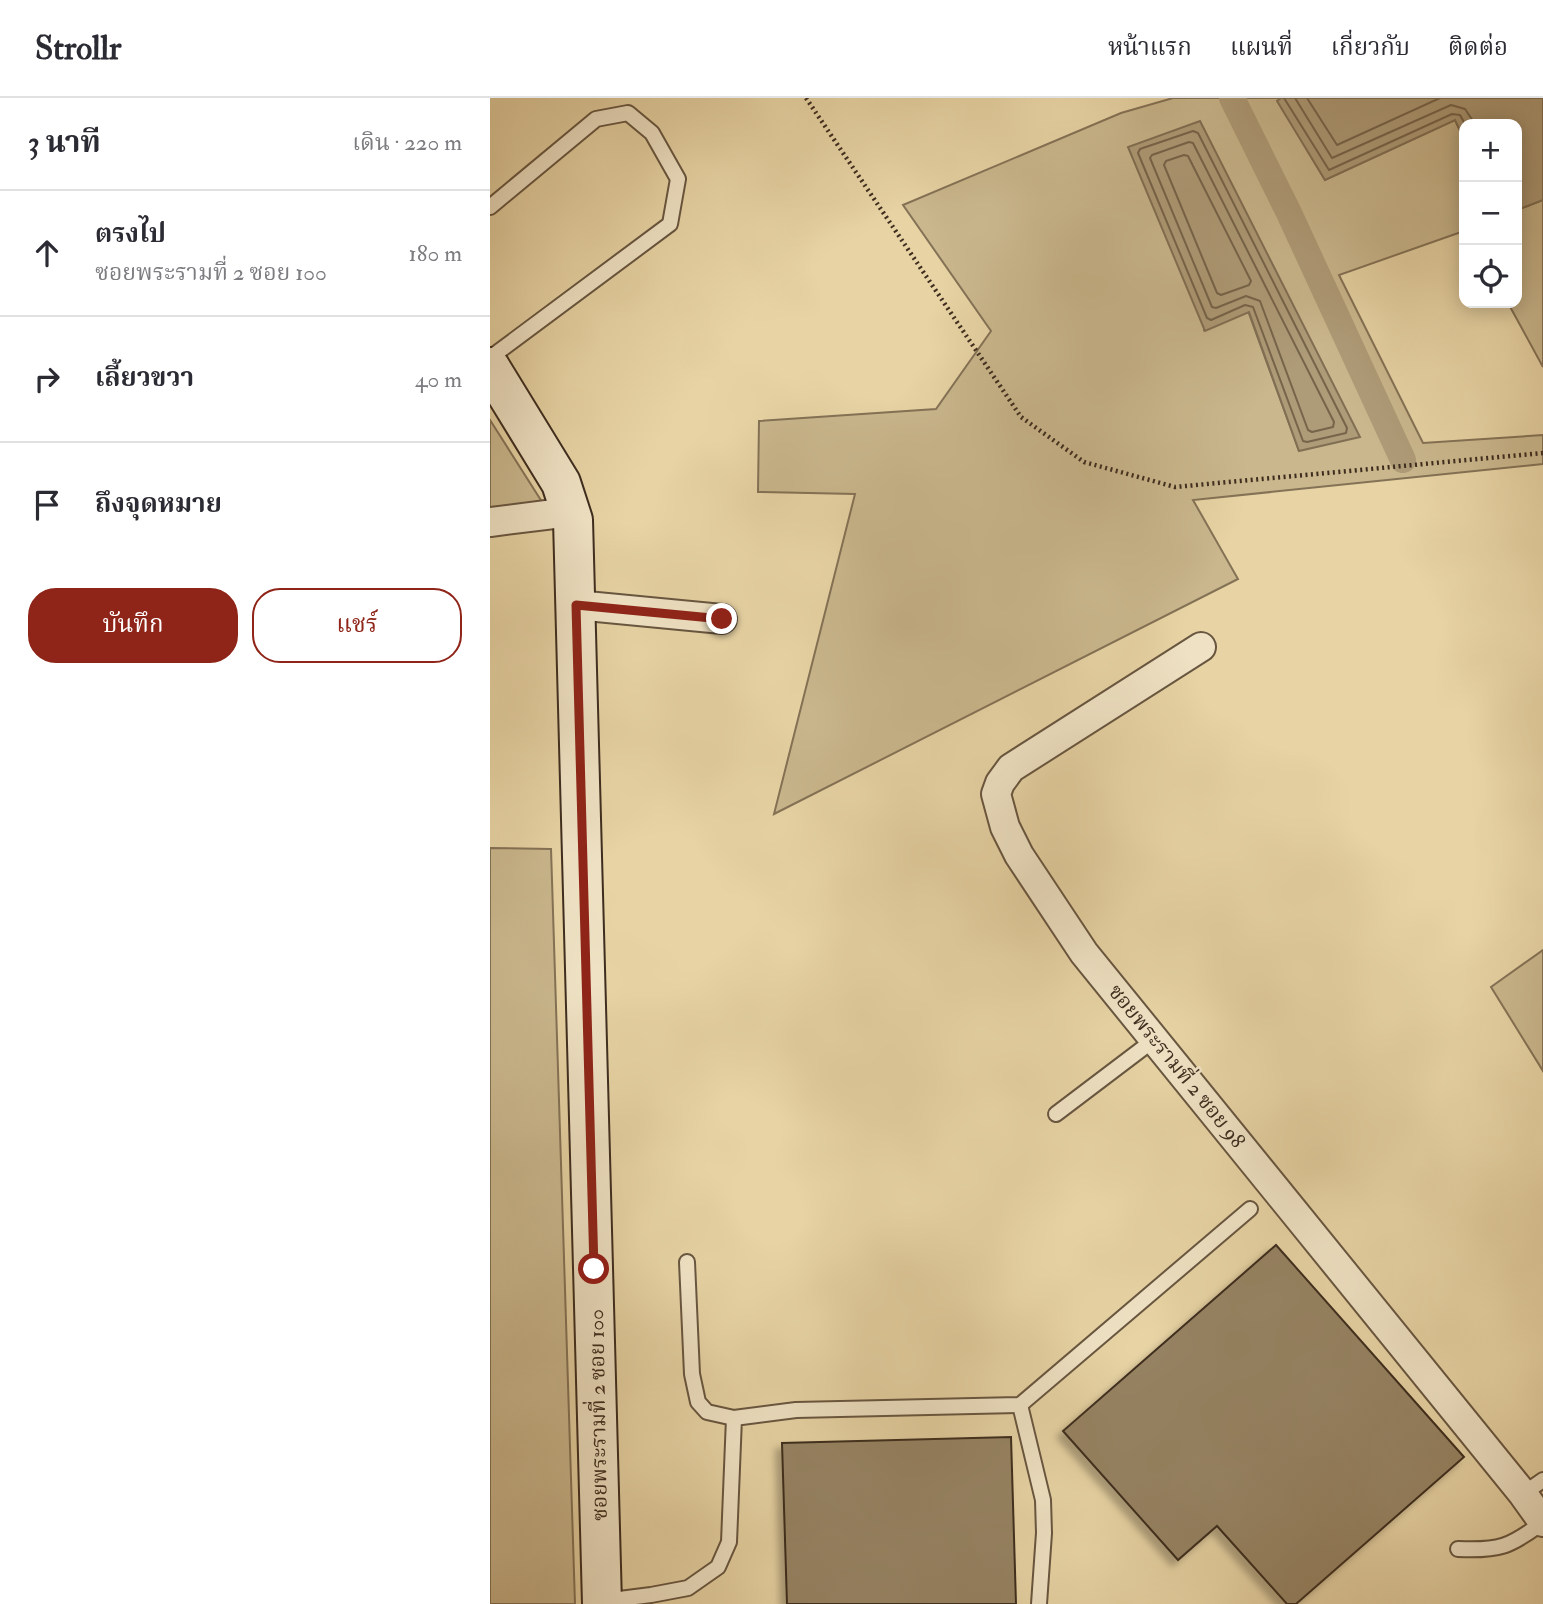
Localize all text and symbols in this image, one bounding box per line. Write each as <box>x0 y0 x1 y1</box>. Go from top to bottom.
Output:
text: Strollr <box>35 28 121 69</box>
text: หน้าแรก <box>1108 32 1192 63</box>
text: แผนที่ <box>1230 32 1293 63</box>
text: เกี่ยวกับ <box>1331 32 1410 63</box>
text: ติดต่อ <box>1448 32 1508 63</box>
map controls <box>1459 119 1522 308</box>
button: + <box>1459 119 1522 182</box>
text: 3 นาที <box>28 124 101 161</box>
text: เดิน · 220 m <box>352 128 462 157</box>
button: − <box>1459 182 1522 245</box>
text: ตรงไป <box>95 218 166 250</box>
icon: ahead <box>28 234 66 272</box>
text: 180 m <box>409 239 462 268</box>
button: locate <box>1459 245 1522 308</box>
text: ซอยพระรามที่ 2 ซอย 100 <box>95 258 327 287</box>
icon: right <box>28 360 66 398</box>
text: เลี้ยวขวา <box>95 362 194 394</box>
text: 40 m <box>415 365 462 394</box>
icon: arrive <box>28 486 66 524</box>
text: ถึงจุดหมาย <box>95 488 222 520</box>
button: บันทึก <box>28 588 238 663</box>
button: แชร์ <box>252 588 462 663</box>
route end <box>706 603 737 634</box>
street label: ซอยพระรามที่ 2 ซอย 98 <box>1102 977 1254 1154</box>
route start <box>578 1253 609 1284</box>
street label: ซอยพระรามที่ 2 ซอย 100 <box>580 1309 614 1521</box>

